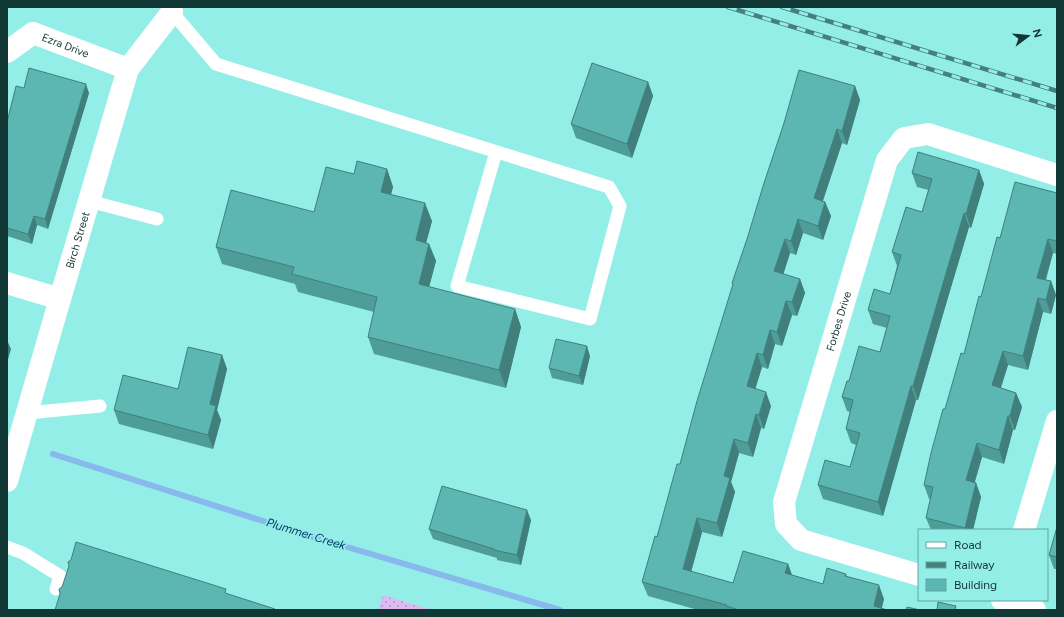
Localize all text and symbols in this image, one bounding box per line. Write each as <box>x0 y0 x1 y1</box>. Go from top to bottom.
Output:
north arrow <box>1008 16 1048 56</box>
text: N <box>1030 27 1045 39</box>
street label: Ezra Drive <box>40 30 91 60</box>
street label: Birch Street <box>63 210 92 270</box>
street label: Forbes Drive <box>823 290 854 353</box>
water label: Plummer Creek <box>265 515 348 553</box>
legend <box>918 529 1048 601</box>
text: Road <box>954 538 982 552</box>
text: Railway <box>954 558 995 572</box>
text: Building <box>954 578 997 592</box>

